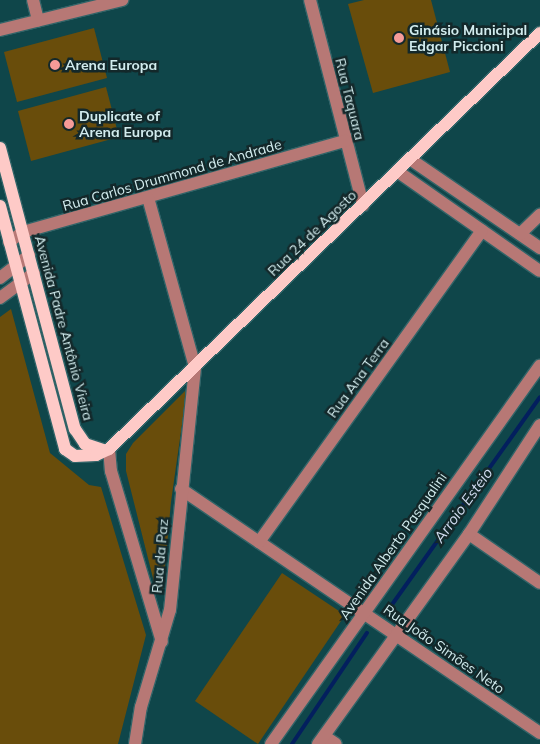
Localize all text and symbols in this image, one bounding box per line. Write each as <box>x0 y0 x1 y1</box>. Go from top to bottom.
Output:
place label: Ginásio Municipal Edgar Piccioni <box>409 22 527 54</box>
marker: Ginásio Municipal Edgar Piccioni <box>393 32 405 44</box>
street label: Rua Taquara <box>332 56 368 142</box>
place label: Arena Europa <box>65 57 157 73</box>
marker: Arena Europa <box>49 59 61 71</box>
place label: Duplicate of Arena Europa <box>79 108 171 140</box>
marker: Duplicate of Arena Europa <box>63 118 75 130</box>
street label: Rua Carlos Drummond de Andrade <box>61 136 283 214</box>
street label: Rua 24 de Agosto <box>264 187 360 279</box>
street label: Avenida Padre Antônio Vieira <box>31 234 97 422</box>
street label: Rua Ana Terra <box>324 335 392 421</box>
water label: Arroio Esteio <box>430 464 496 546</box>
street label: Avenida Alberto Pasqualini <box>336 469 450 623</box>
street label: Rua da Paz <box>148 518 172 594</box>
street label: Rua João Simões Neto <box>380 601 508 697</box>

